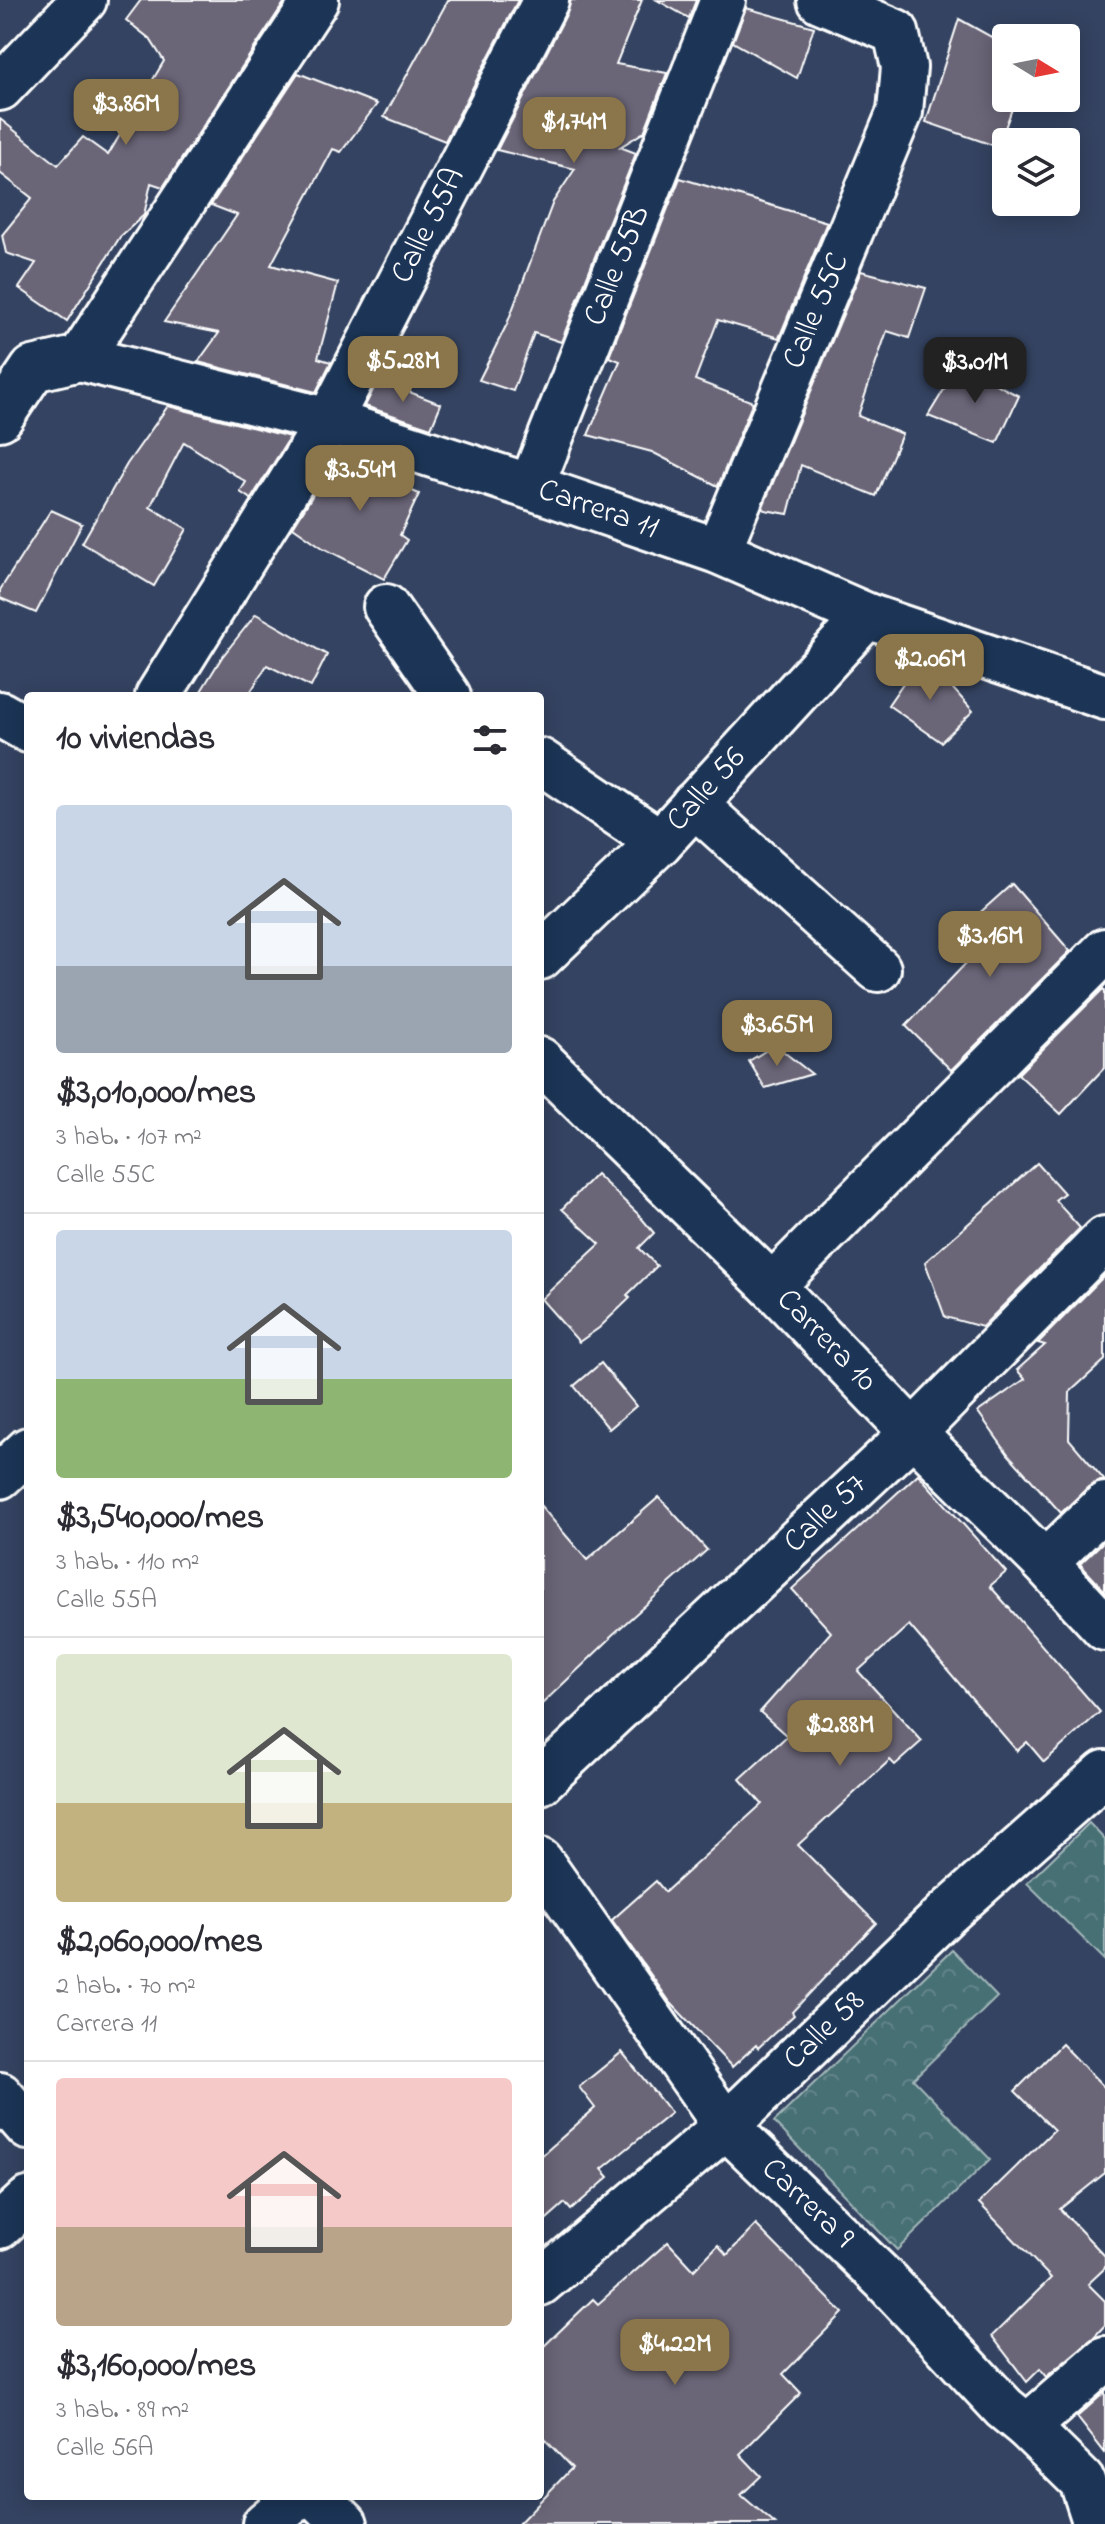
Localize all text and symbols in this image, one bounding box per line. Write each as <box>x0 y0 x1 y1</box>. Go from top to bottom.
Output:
north arrow <box>992 24 1080 112</box>
map controls <box>992 24 1080 216</box>
pin: $3.86M <box>61 79 191 147</box>
text: $3.86M <box>92 86 160 124</box>
pin: $1.74M <box>509 97 639 165</box>
text: $1.74M <box>541 104 607 142</box>
button: layers <box>992 128 1080 216</box>
street label: Calle 55A <box>380 160 478 292</box>
street label: Calle 55B <box>573 199 663 333</box>
street label: Calle 55C <box>772 246 862 376</box>
pin: $5.28M <box>338 336 468 404</box>
pin: $3.01M <box>910 337 1040 405</box>
text: $5.28M <box>366 343 440 381</box>
text: $3.01M <box>941 344 1009 382</box>
pin: $3.54M <box>295 445 425 513</box>
text: $3.54M <box>323 452 397 490</box>
street label: Carrera 11 <box>531 468 665 552</box>
pin: $2.06M <box>865 634 995 702</box>
text: $2.06M <box>894 641 966 679</box>
text: 10 viviendas <box>56 715 215 765</box>
icon: filters <box>468 718 512 762</box>
street label: Calle 56 <box>656 737 758 843</box>
icon: home <box>212 857 356 1001</box>
pin: $3.16M <box>925 911 1055 979</box>
text: $3.16M <box>956 918 1024 956</box>
pin: $3.65M <box>712 1000 842 1068</box>
text: $3.65M <box>740 1007 814 1045</box>
text: $3,010,000/mes <box>56 1069 256 1119</box>
text: 3 hab. · 107 m² <box>56 1119 202 1157</box>
text: Calle 55C <box>56 1157 155 1195</box>
street label: Carrera 10 <box>765 1279 887 1403</box>
icon: home <box>212 1282 356 1426</box>
street label: Calle 57 <box>774 1463 878 1565</box>
text: $3,540,000/mes <box>56 1494 264 1544</box>
text: 3 hab. · 110 m² <box>56 1544 199 1582</box>
text: Calle 55A <box>56 1582 157 1620</box>
pin: $2.88M <box>775 1700 905 1768</box>
icon: home <box>212 1706 356 1850</box>
text: $2.88M <box>805 1707 875 1745</box>
text: $2,060,000/mes <box>56 1918 263 1968</box>
text: 2 hab. · 70 m² <box>56 1968 196 2006</box>
street label: Calle 58 <box>773 1980 877 2082</box>
text: Carrera 11 <box>56 2006 157 2044</box>
icon: home <box>212 2130 356 2274</box>
street label: Carrera 9 <box>750 2148 865 2261</box>
pin: $4.22M <box>610 2319 740 2387</box>
text: $4.22M <box>638 2326 712 2364</box>
text: $3,160,000/mes <box>56 2342 256 2392</box>
text: 3 hab. · 89 m² <box>56 2392 189 2430</box>
text: Calle 56A <box>56 2430 154 2468</box>

